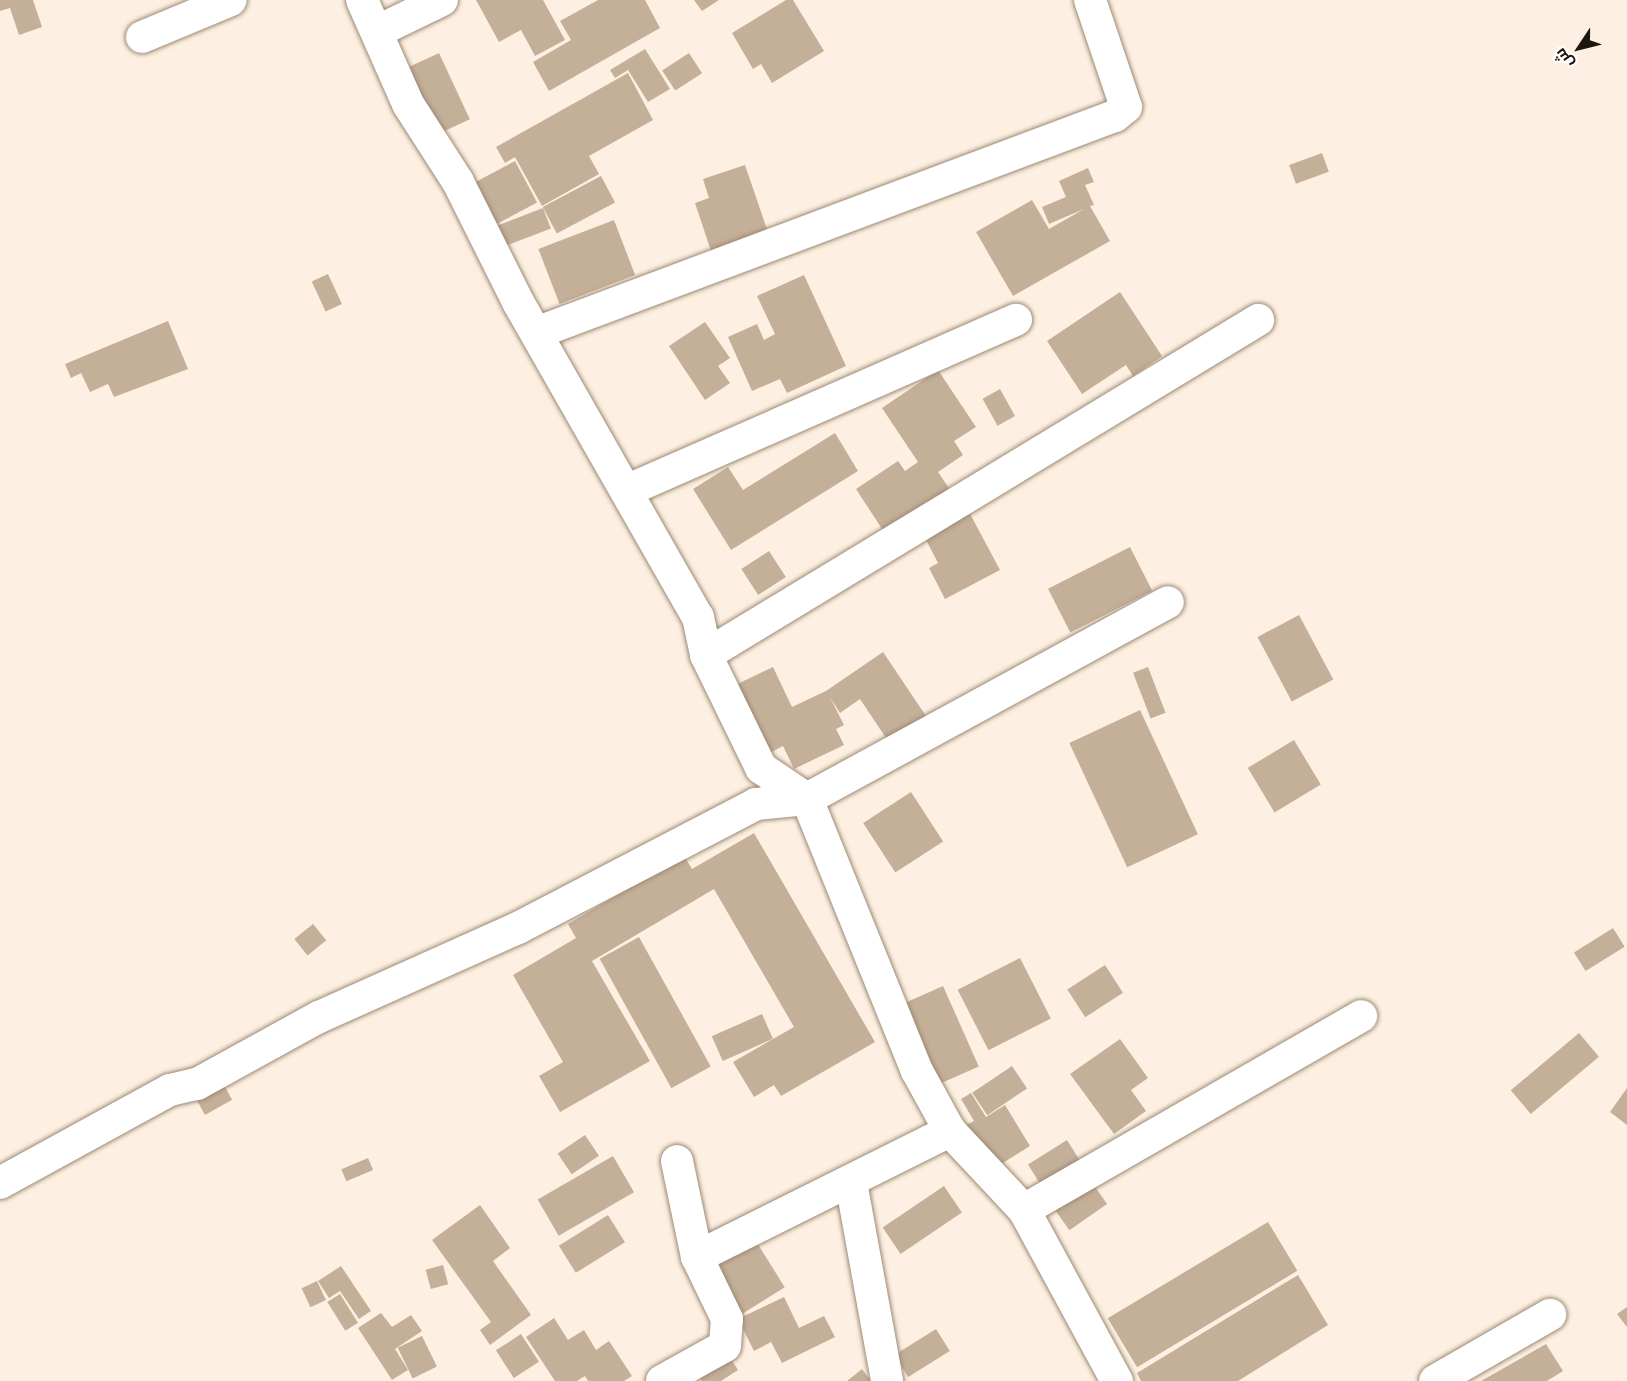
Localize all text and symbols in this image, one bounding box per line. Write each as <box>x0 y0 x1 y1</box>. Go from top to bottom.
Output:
north arrow <box>1549 18 1609 78</box>
text: ش <box>1550 45 1578 72</box>

